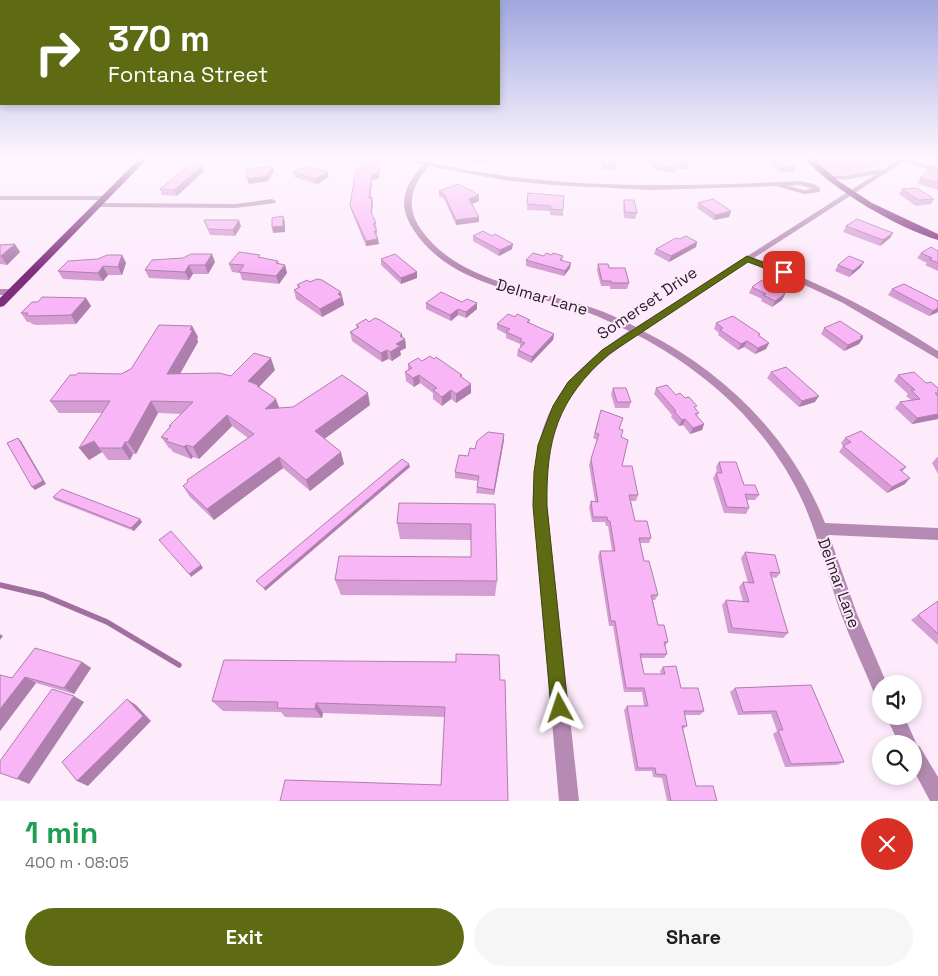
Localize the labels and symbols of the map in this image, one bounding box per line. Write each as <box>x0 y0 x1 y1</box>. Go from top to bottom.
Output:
pin <box>763 251 805 293</box>
street label: Somerset Drive <box>593 262 701 344</box>
street label: Delmar Lane <box>494 274 590 320</box>
street label: Delmar Lane <box>813 535 865 631</box>
position arrow <box>533 681 585 733</box>

